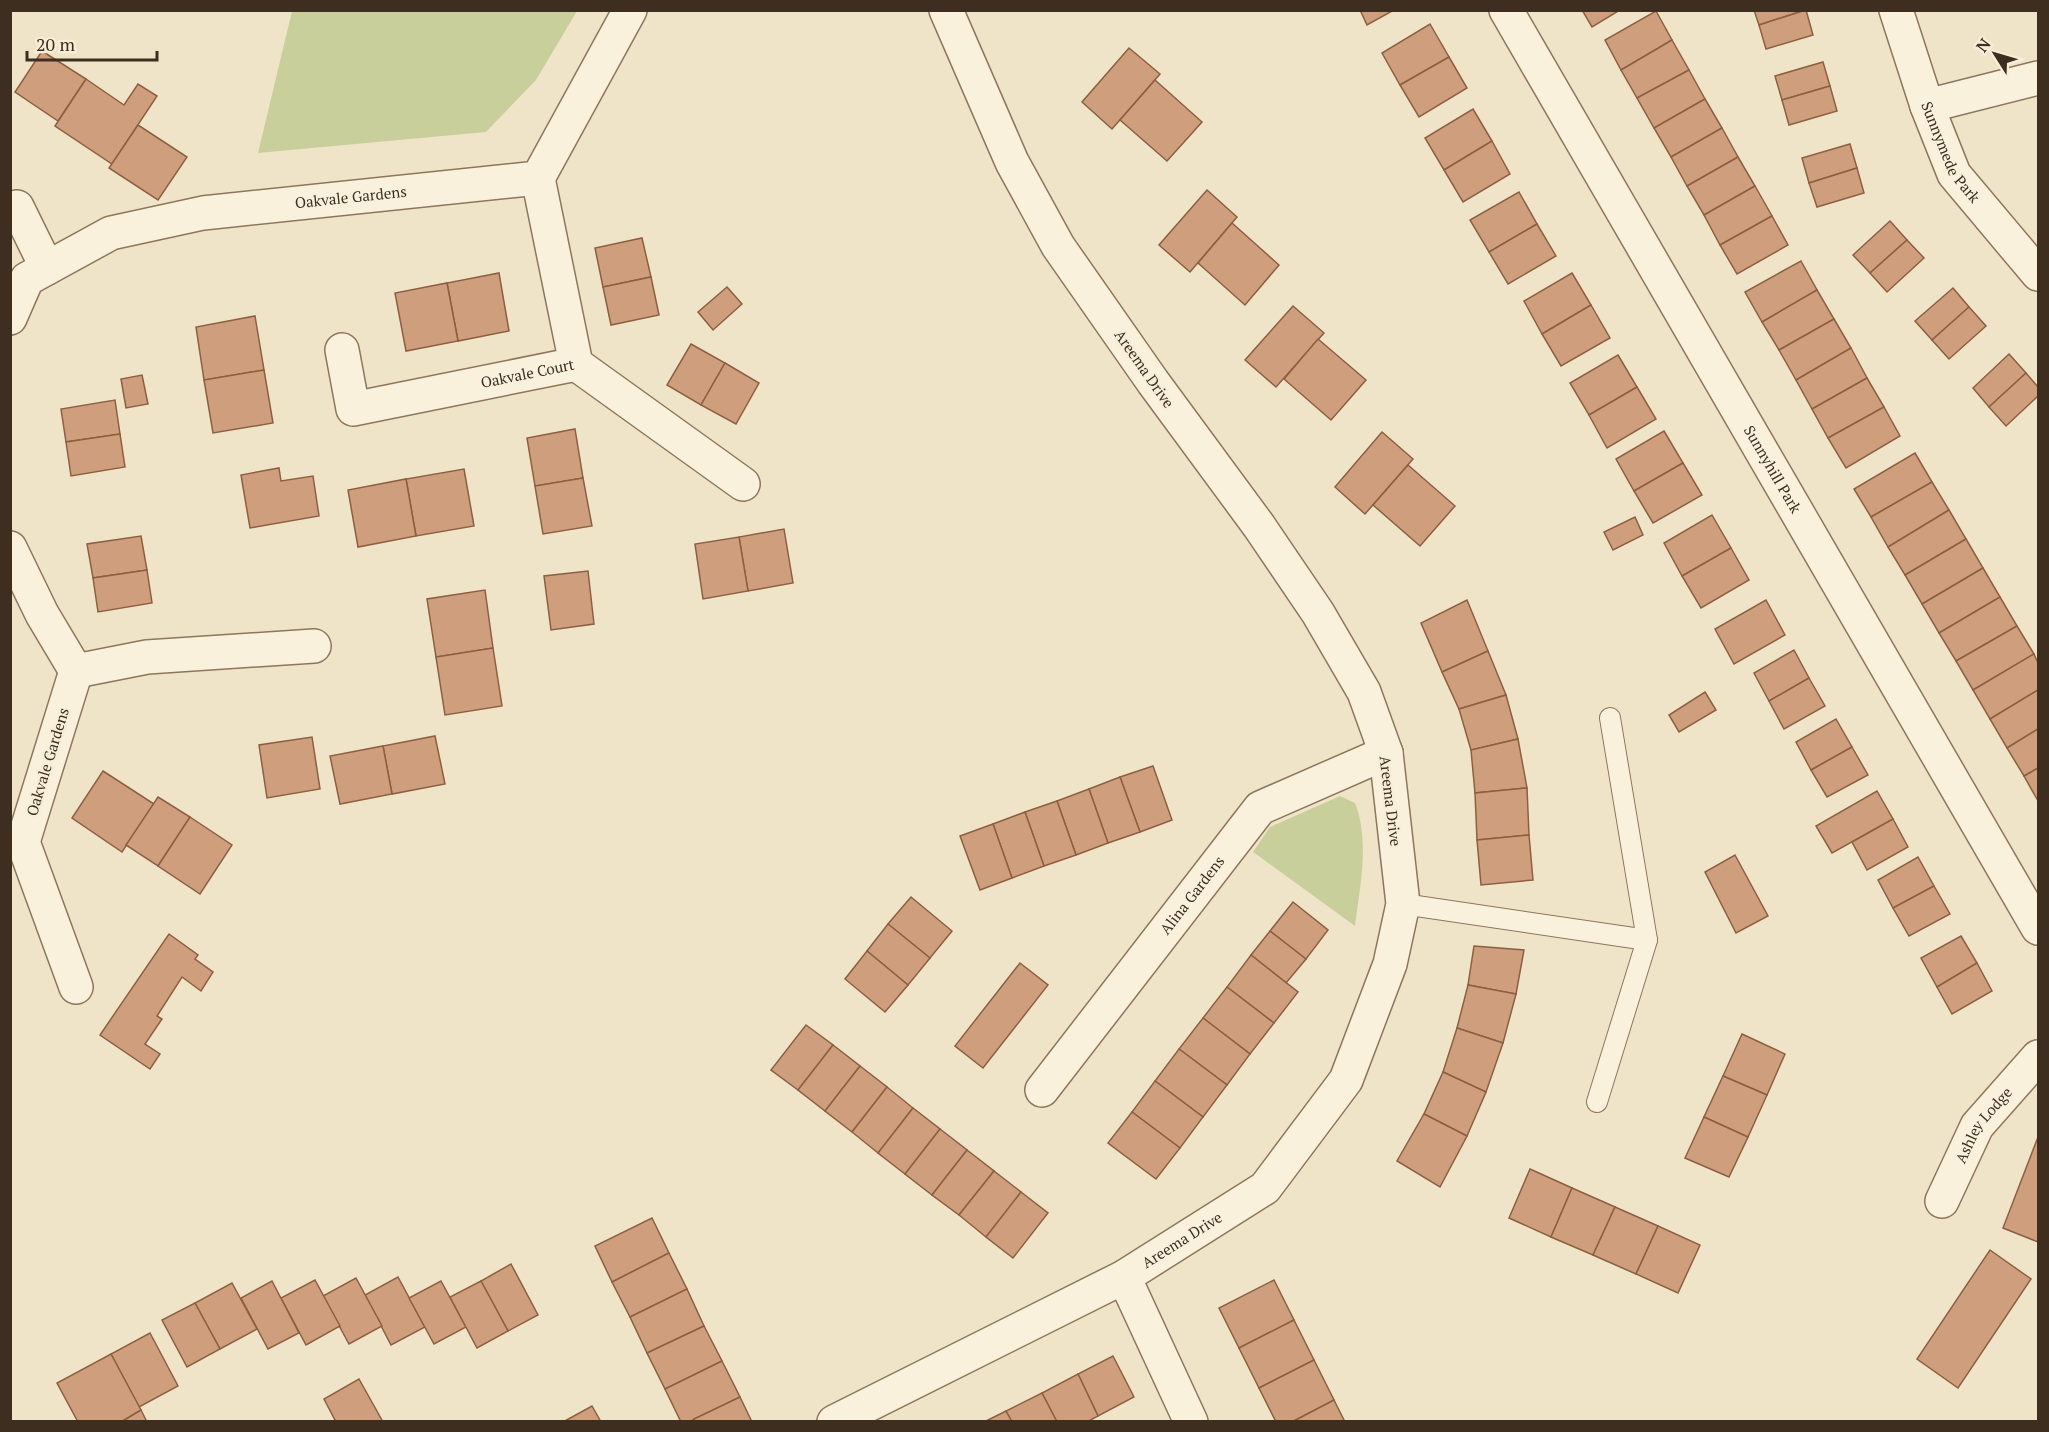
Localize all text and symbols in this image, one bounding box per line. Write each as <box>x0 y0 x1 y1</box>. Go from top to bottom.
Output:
scale bar <box>27 24 158 62</box>
north arrow <box>1965 24 2025 84</box>
text: 20 m <box>36 32 76 56</box>
text: N <box>1971 34 1995 56</box>
street label: Sunnymede Park <box>1917 98 1985 207</box>
street label: Oakvale Gardens <box>294 181 408 212</box>
street label: Areema Drive <box>1111 325 1179 411</box>
street label: Oakvale Court <box>479 354 576 392</box>
street label: Sunnyhill Park <box>1740 421 1806 517</box>
street label: Oakvale Gardens <box>21 705 73 818</box>
street label: Areema Drive <box>1376 754 1406 847</box>
street label: Alina Gardens <box>1155 851 1228 938</box>
street label: Ashley Lodge <box>1950 1082 2016 1166</box>
street label: Areema Drive <box>1138 1207 1225 1272</box>

